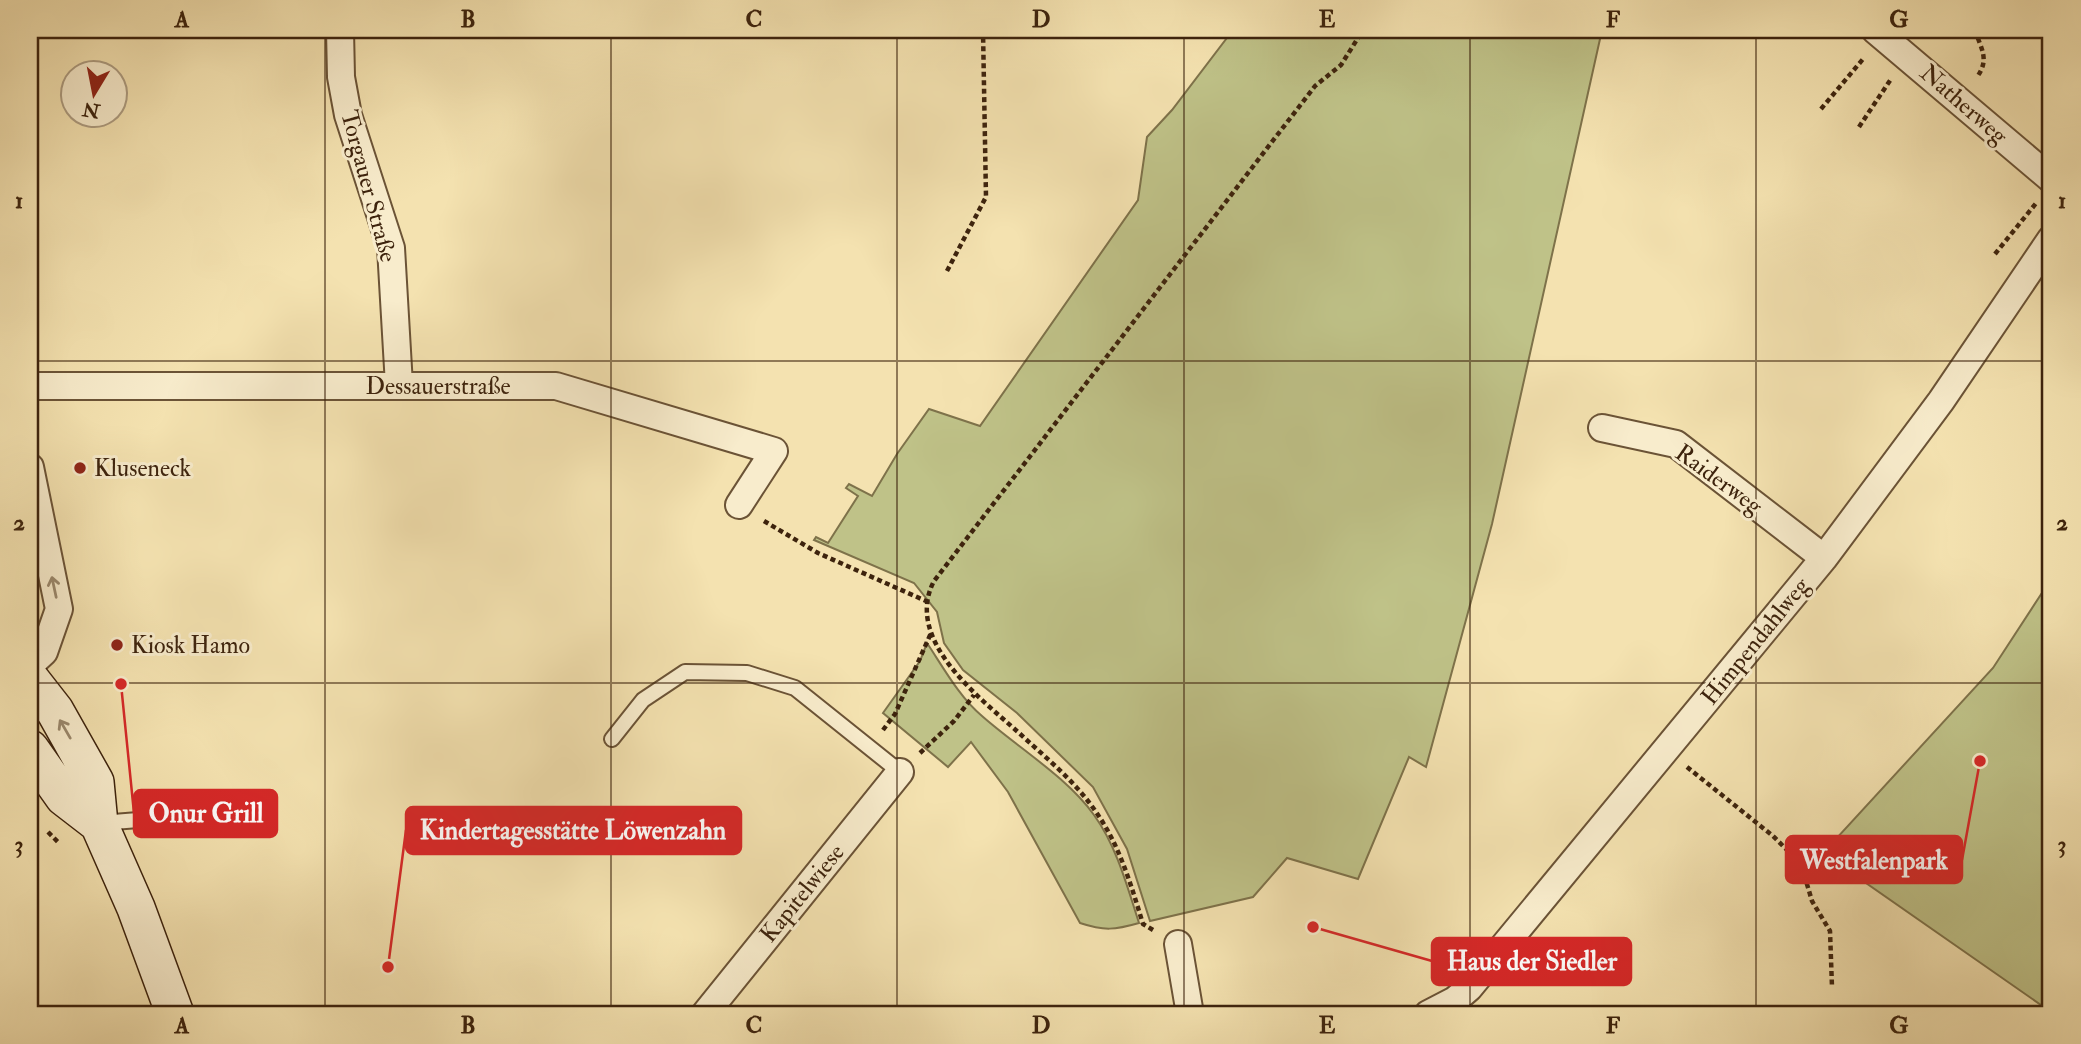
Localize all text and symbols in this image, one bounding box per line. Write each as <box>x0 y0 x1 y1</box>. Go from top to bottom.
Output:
text: A <box>174 5 190 34</box>
text: B <box>460 5 476 34</box>
text: C <box>746 5 762 34</box>
text: D <box>1032 5 1050 34</box>
text: E <box>1319 5 1336 34</box>
text: F <box>1606 5 1621 34</box>
text: G <box>1889 5 1909 34</box>
street label: Natherweg <box>1913 58 2015 152</box>
north arrow <box>60 60 130 130</box>
text: N <box>80 96 103 123</box>
street label: Torgauer Straße <box>333 107 404 266</box>
text: 1 <box>15 186 23 215</box>
text: 1 <box>2058 186 2066 215</box>
street label: Dessauerstraße <box>365 371 511 402</box>
street label: Raiderweg <box>1669 437 1769 522</box>
place label: Kluseneck <box>94 453 192 484</box>
marker: Kluseneck <box>72 460 88 476</box>
text: 2 <box>13 508 25 537</box>
text: 2 <box>2056 508 2068 537</box>
street label: Himpendahlweg <box>1694 570 1817 712</box>
one-way arrow <box>47 576 61 599</box>
place label: Kiosk Hamo <box>131 630 250 661</box>
marker: Kiosk Hamo <box>109 637 125 653</box>
one-way arrow <box>58 719 71 740</box>
callout: Onur Grill <box>134 790 277 837</box>
text: Onur Grill <box>149 798 264 830</box>
callout: Kindertagesstätte Löwenzahn <box>406 807 741 854</box>
text: Kindertagesstätte Löwenzahn <box>420 815 727 848</box>
text: 3 <box>15 830 23 859</box>
text: 3 <box>2058 830 2066 859</box>
callout: Westfalenpark <box>1786 836 1962 883</box>
street label: Kapitelwiese <box>753 838 852 949</box>
text: Westfalenpark <box>1799 845 1949 878</box>
callout: Haus der Siedler <box>1432 938 1631 985</box>
text: Haus der Siedler <box>1447 946 1618 978</box>
text: A <box>174 1011 190 1040</box>
text: B <box>460 1011 476 1040</box>
text: C <box>746 1011 762 1040</box>
text: D <box>1032 1011 1050 1040</box>
text: E <box>1319 1011 1336 1040</box>
text: F <box>1606 1011 1621 1040</box>
text: G <box>1889 1011 1909 1040</box>

